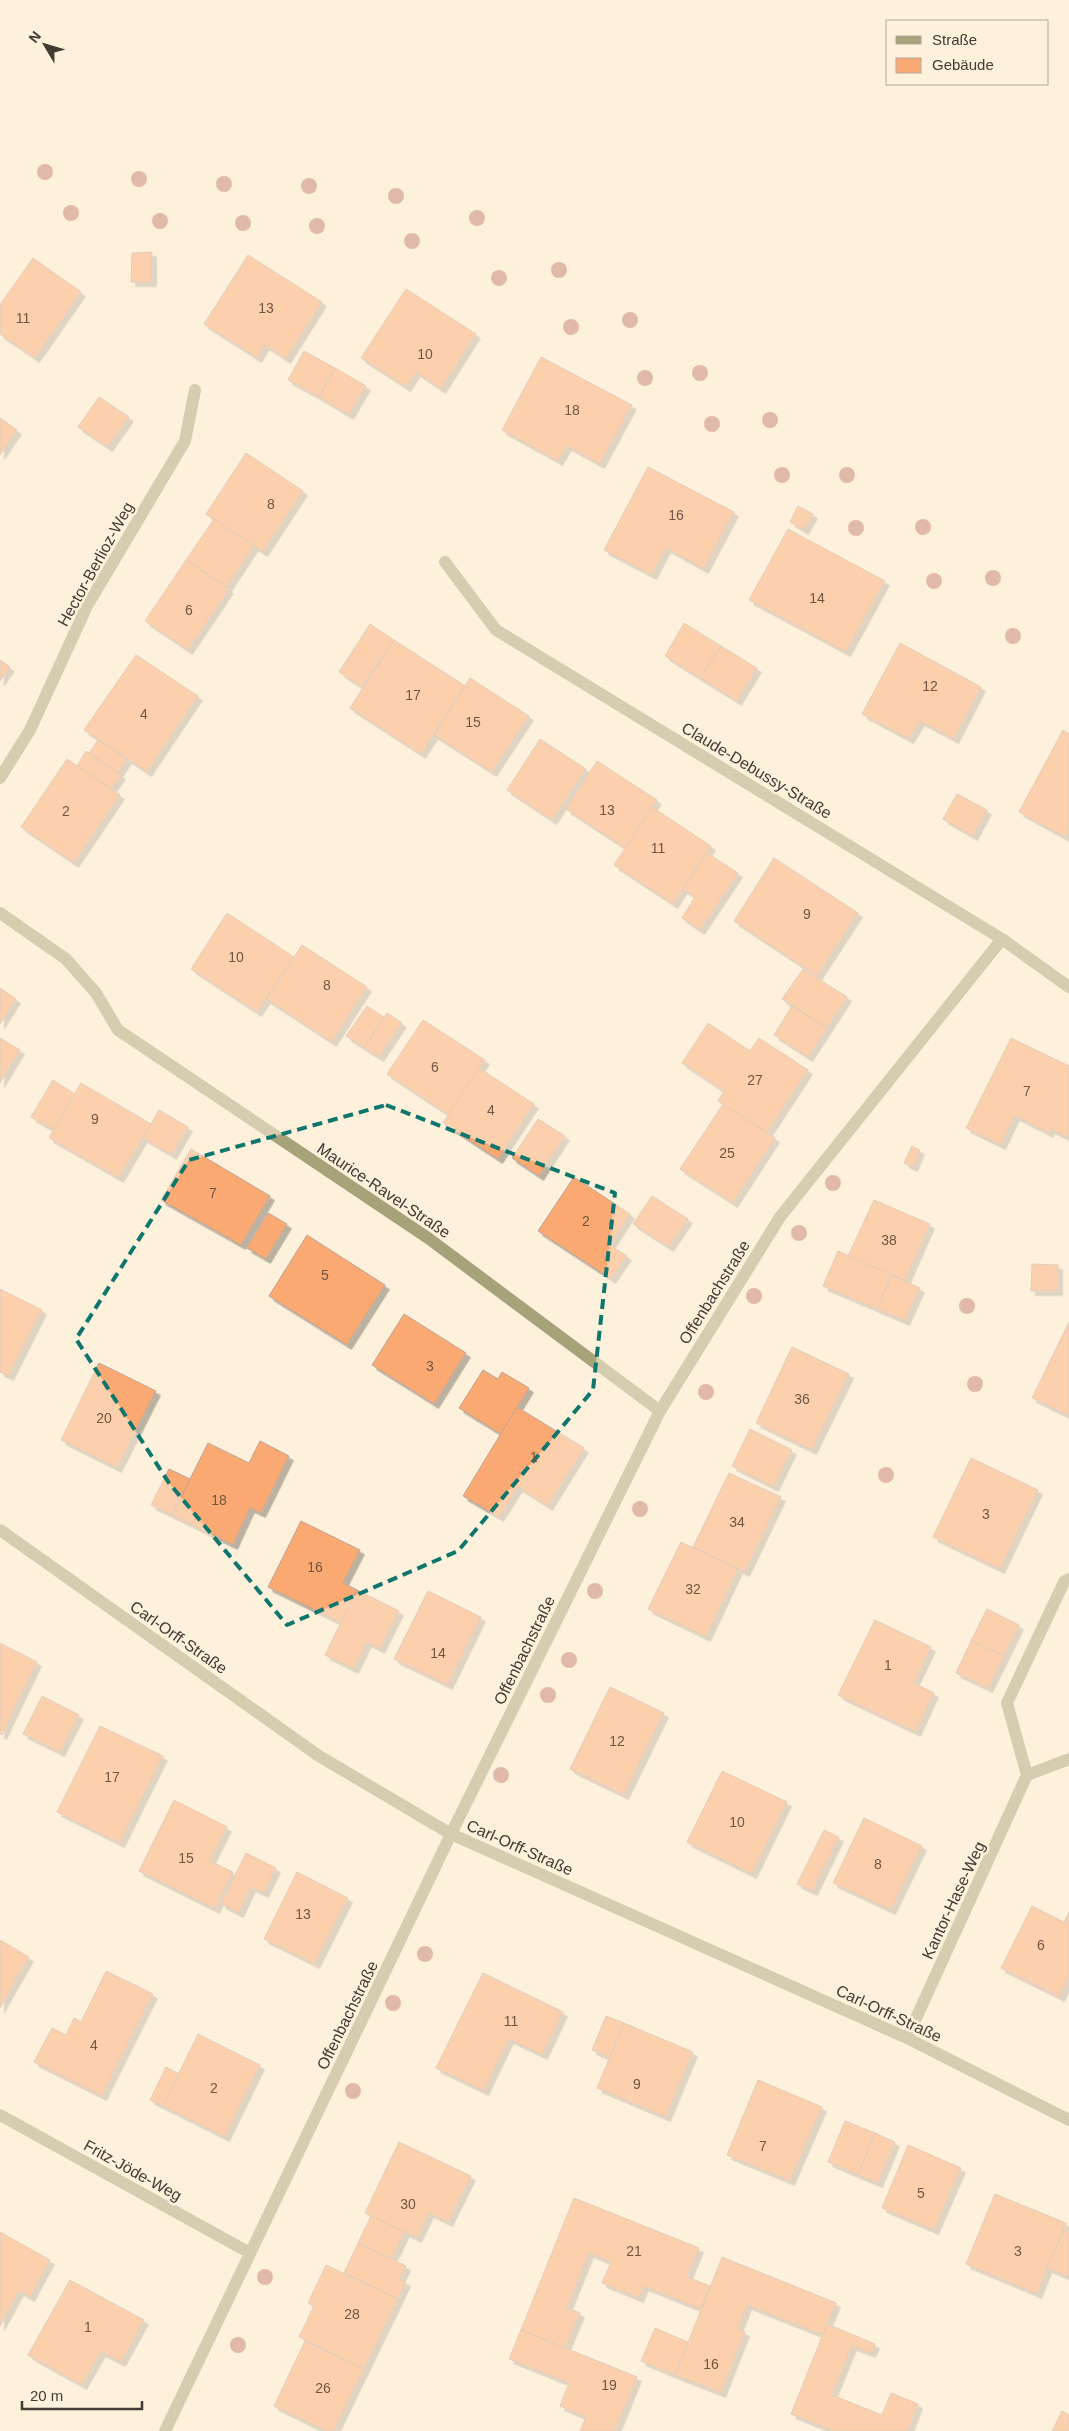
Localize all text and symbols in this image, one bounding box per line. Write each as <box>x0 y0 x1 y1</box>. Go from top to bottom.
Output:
north arrow <box>20 20 70 70</box>
legend <box>886 20 1049 85</box>
text: N <box>25 28 44 46</box>
text: Straße <box>932 31 977 48</box>
text: Gebäude <box>932 56 994 73</box>
house number: 13 <box>258 300 274 316</box>
house number: 11 <box>16 310 30 326</box>
house number: 10 <box>417 346 433 362</box>
house number: 18 <box>564 402 580 418</box>
house number: 8 <box>267 496 275 512</box>
street label: Hector-Berlioz-Weg <box>54 499 137 629</box>
house number: 16 <box>668 507 684 523</box>
house number: 14 <box>809 590 825 606</box>
house number: 6 <box>185 602 193 618</box>
house number: 12 <box>922 678 938 694</box>
house number: 17 <box>405 687 421 703</box>
house number: 4 <box>140 706 148 722</box>
house number: 15 <box>465 714 481 730</box>
street label: Claude-Debussy-Straße <box>679 719 835 822</box>
house number: 13 <box>599 802 615 818</box>
house number: 2 <box>62 803 70 819</box>
house number: 11 <box>651 840 665 856</box>
house number: 9 <box>803 906 811 922</box>
house number: 10 <box>228 949 244 965</box>
house number: 8 <box>323 977 331 993</box>
house number: 6 <box>431 1059 439 1075</box>
house number: 27 <box>747 1072 763 1088</box>
house number: 7 <box>1023 1083 1031 1099</box>
house number: 4 <box>487 1102 495 1118</box>
house number: 9 <box>91 1111 99 1127</box>
street label: Maurice-Ravel-Straße <box>314 1140 453 1241</box>
house number: 25 <box>719 1145 735 1161</box>
house number: 7 <box>209 1185 217 1201</box>
house number: 2 <box>582 1213 590 1229</box>
house number: 38 <box>881 1232 897 1248</box>
street label: Offenbachstraße <box>676 1237 753 1347</box>
house number: 5 <box>321 1267 329 1283</box>
house number: 3 <box>426 1358 434 1374</box>
house number: 36 <box>794 1391 810 1407</box>
house number: 20 <box>96 1410 112 1426</box>
house number: 1 <box>530 1449 538 1465</box>
house number: 18 <box>211 1492 227 1508</box>
house number: 3 <box>982 1506 990 1522</box>
house number: 34 <box>729 1514 745 1530</box>
house number: 16 <box>307 1559 323 1575</box>
house number: 32 <box>685 1581 701 1597</box>
street label: Offenbachstraße <box>491 1593 558 1707</box>
street label: Carl-Orff-Straße <box>127 1598 231 1677</box>
house number: 14 <box>430 1645 446 1661</box>
house number: 1 <box>884 1657 892 1673</box>
house number: 12 <box>609 1733 625 1749</box>
house number: 17 <box>104 1769 120 1785</box>
house number: 10 <box>729 1814 745 1830</box>
street label: Carl-Orff-Straße <box>464 1816 576 1879</box>
street label: Kantor-Hase-Weg <box>919 1839 988 1962</box>
house number: 15 <box>178 1850 194 1866</box>
house number: 8 <box>874 1856 882 1872</box>
house number: 13 <box>295 1906 311 1922</box>
house number: 6 <box>1037 1937 1045 1953</box>
street label: Offenbachstraße <box>314 1958 381 2072</box>
street label: Carl-Orff-Straße <box>833 1982 944 2045</box>
house number: 11 <box>504 2013 518 2029</box>
house number: 4 <box>90 2037 98 2053</box>
house number: 9 <box>633 2076 641 2092</box>
house number: 2 <box>210 2080 218 2096</box>
street label: Fritz-Jöde-Weg <box>81 2137 185 2204</box>
house number: 7 <box>759 2138 767 2154</box>
house number: 5 <box>917 2185 925 2201</box>
house number: 30 <box>400 2196 416 2212</box>
house number: 21 <box>626 2243 642 2259</box>
house number: 3 <box>1014 2243 1022 2259</box>
house number: 28 <box>344 2306 360 2322</box>
house number: 1 <box>84 2319 92 2335</box>
house number: 16 <box>703 2356 719 2372</box>
house number: 19 <box>601 2377 617 2393</box>
scale bar <box>22 2378 142 2410</box>
house number: 26 <box>315 2380 331 2396</box>
text: 20 m <box>30 2387 63 2404</box>

